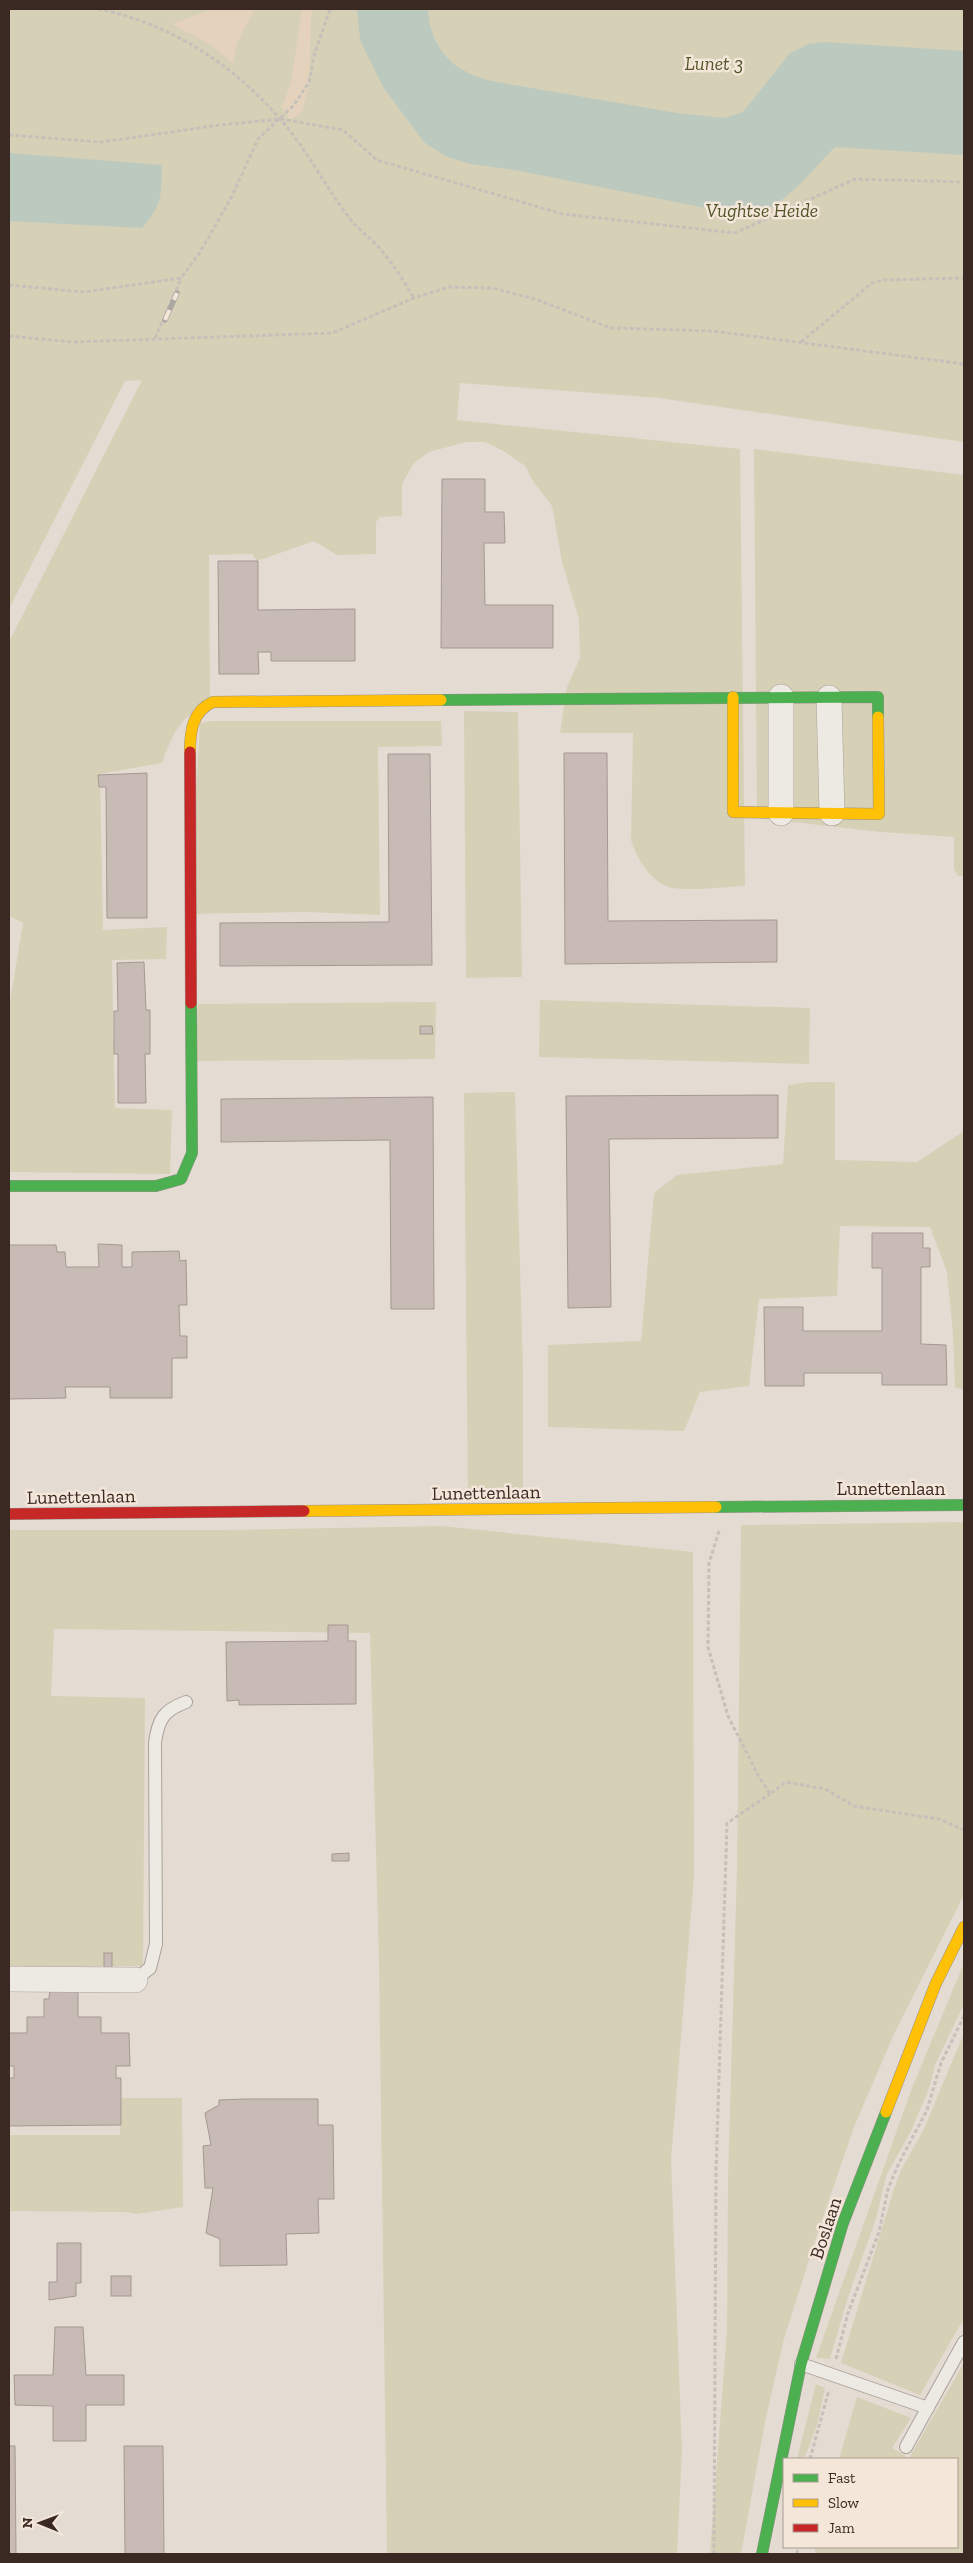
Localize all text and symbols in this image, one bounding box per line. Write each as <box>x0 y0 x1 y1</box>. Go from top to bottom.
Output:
park label: Lunet 3 <box>685 52 743 75</box>
park label: Vughtse Heide <box>706 199 818 222</box>
street label: Lunettenlaan <box>837 1477 946 1500</box>
street label: Lunettenlaan <box>431 1480 541 1505</box>
street label: Lunettenlaan <box>26 1484 136 1509</box>
street label: Boslaan <box>805 2194 846 2262</box>
legend <box>783 2458 958 2548</box>
text: Fast <box>828 2469 856 2487</box>
text: Slow <box>828 2494 860 2512</box>
north arrow <box>15 2498 65 2548</box>
text: N <box>19 2517 36 2528</box>
text: Jam <box>828 2519 855 2537</box>

